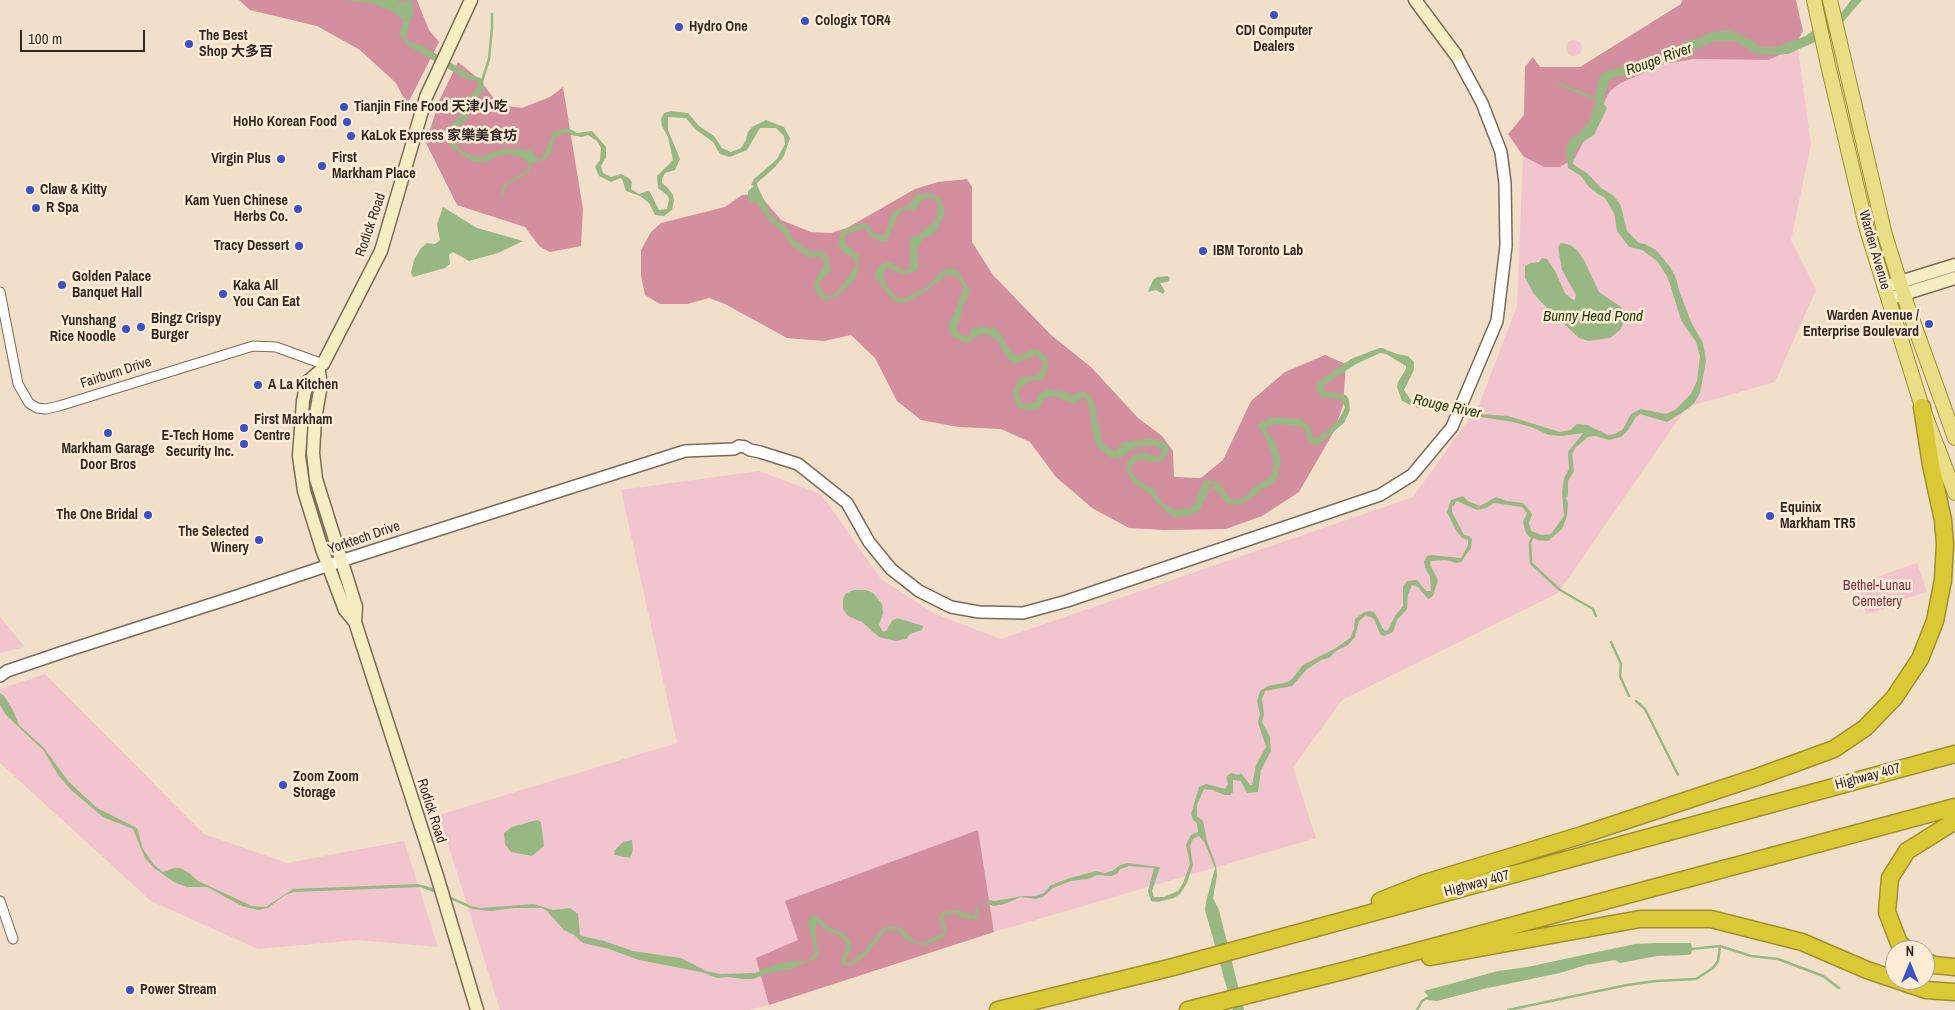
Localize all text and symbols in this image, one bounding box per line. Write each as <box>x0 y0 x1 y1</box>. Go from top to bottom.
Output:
marker: CDI Computer Dealers <box>1268 9 1280 21</box>
place label: Cologix TOR4 <box>815 13 891 29</box>
marker: Cologix TOR4 <box>799 15 811 27</box>
place label: Hydro One <box>689 19 748 35</box>
scale bar <box>22 20 148 52</box>
marker: Hydro One <box>673 21 685 33</box>
place label: CDI Computer Dealers <box>1235 23 1313 56</box>
text: 100 m <box>28 28 62 49</box>
place label: The Best Shop 大多百 <box>199 28 273 60</box>
marker: The Best Shop 大多百 <box>183 38 195 50</box>
water label: Rouge River <box>1623 40 1695 80</box>
place label: Tianjin Fine Food 天津小吃 <box>354 99 507 115</box>
marker: Tianjin Fine Food 天津小吃 <box>338 101 350 113</box>
place label: HoHo Korean Food <box>233 114 337 130</box>
marker: HoHo Korean Food <box>341 116 353 128</box>
place label: KaLok Express 家樂美食坊 <box>361 128 517 144</box>
marker: KaLok Express 家樂美食坊 <box>345 130 357 142</box>
place label: First Markham Place <box>332 150 416 182</box>
place label: Virgin Plus <box>211 151 271 167</box>
marker: Virgin Plus <box>275 153 287 165</box>
marker: First Markham Place <box>316 160 328 172</box>
place label: Claw & Kitty <box>40 182 107 198</box>
marker: Claw & Kitty <box>24 184 36 196</box>
street label: Rodick Road <box>352 191 390 259</box>
place label: Kam Yuen Chinese Herbs Co. <box>185 193 288 226</box>
place label: R Spa <box>46 200 79 216</box>
marker: R Spa <box>30 202 42 214</box>
marker: Kam Yuen Chinese Herbs Co. <box>292 203 304 215</box>
street label: Warden Avenue <box>1855 208 1893 292</box>
place label: Tracy Dessert <box>214 238 289 254</box>
marker: Tracy Dessert <box>293 240 305 252</box>
place label: IBM Toronto Lab <box>1213 243 1303 259</box>
marker: IBM Toronto Lab <box>1197 245 1209 257</box>
place label: Golden Palace Banquet Hall <box>72 269 151 302</box>
place label: Kaka All You Can Eat <box>233 278 300 310</box>
marker: Golden Palace Banquet Hall <box>56 279 68 291</box>
marker: Kaka All You Can Eat <box>217 288 229 300</box>
water label: Bunny Head Pond <box>1543 308 1643 326</box>
place label: Warden Avenue / Enterprise Boulevard <box>1803 308 1919 341</box>
place label: Bingz Crispy Burger <box>151 311 221 344</box>
place label: Yunshang Rice Noodle <box>50 313 116 346</box>
marker: Warden Avenue / Enterprise Boulevard <box>1923 318 1935 330</box>
marker: Bingz Crispy Burger <box>135 321 147 333</box>
marker: Yunshang Rice Noodle <box>120 323 132 335</box>
street label: Fairburn Drive <box>78 354 154 392</box>
place label: A La Kitchen <box>268 377 338 393</box>
marker: A La Kitchen <box>252 379 264 391</box>
water label: Rouge River <box>1411 391 1483 423</box>
place label: First Markham Centre <box>254 412 332 444</box>
marker: First Markham Centre <box>238 422 250 434</box>
marker: Markham Garage Door Bros <box>102 427 114 439</box>
place label: E-Tech Home Security Inc. <box>161 428 234 461</box>
marker: E-Tech Home Security Inc. <box>238 438 250 450</box>
place label: Markham Garage Door Bros <box>61 441 155 474</box>
place label: Equinix Markham TR5 <box>1780 500 1855 532</box>
place label: The One Bridal <box>56 507 138 523</box>
marker: The One Bridal <box>142 509 154 521</box>
marker: Equinix Markham TR5 <box>1764 510 1776 522</box>
street label: Yorktech Drive <box>326 518 402 558</box>
place label: The Selected Winery <box>178 524 249 556</box>
marker: The Selected Winery <box>253 534 265 546</box>
park label: Bethel-Lunau Cemetery <box>1843 578 1911 610</box>
street label: Highway 407 <box>1833 760 1903 794</box>
place label: Zoom Zoom Storage <box>293 769 359 802</box>
street label: Rodick Road <box>413 777 449 845</box>
marker: Zoom Zoom Storage <box>277 779 289 791</box>
street label: Highway 407 <box>1442 867 1512 901</box>
north arrow <box>1885 940 1935 990</box>
text: N <box>1906 942 1914 960</box>
place label: Power Stream <box>140 982 217 998</box>
marker: Power Stream <box>124 984 136 996</box>

